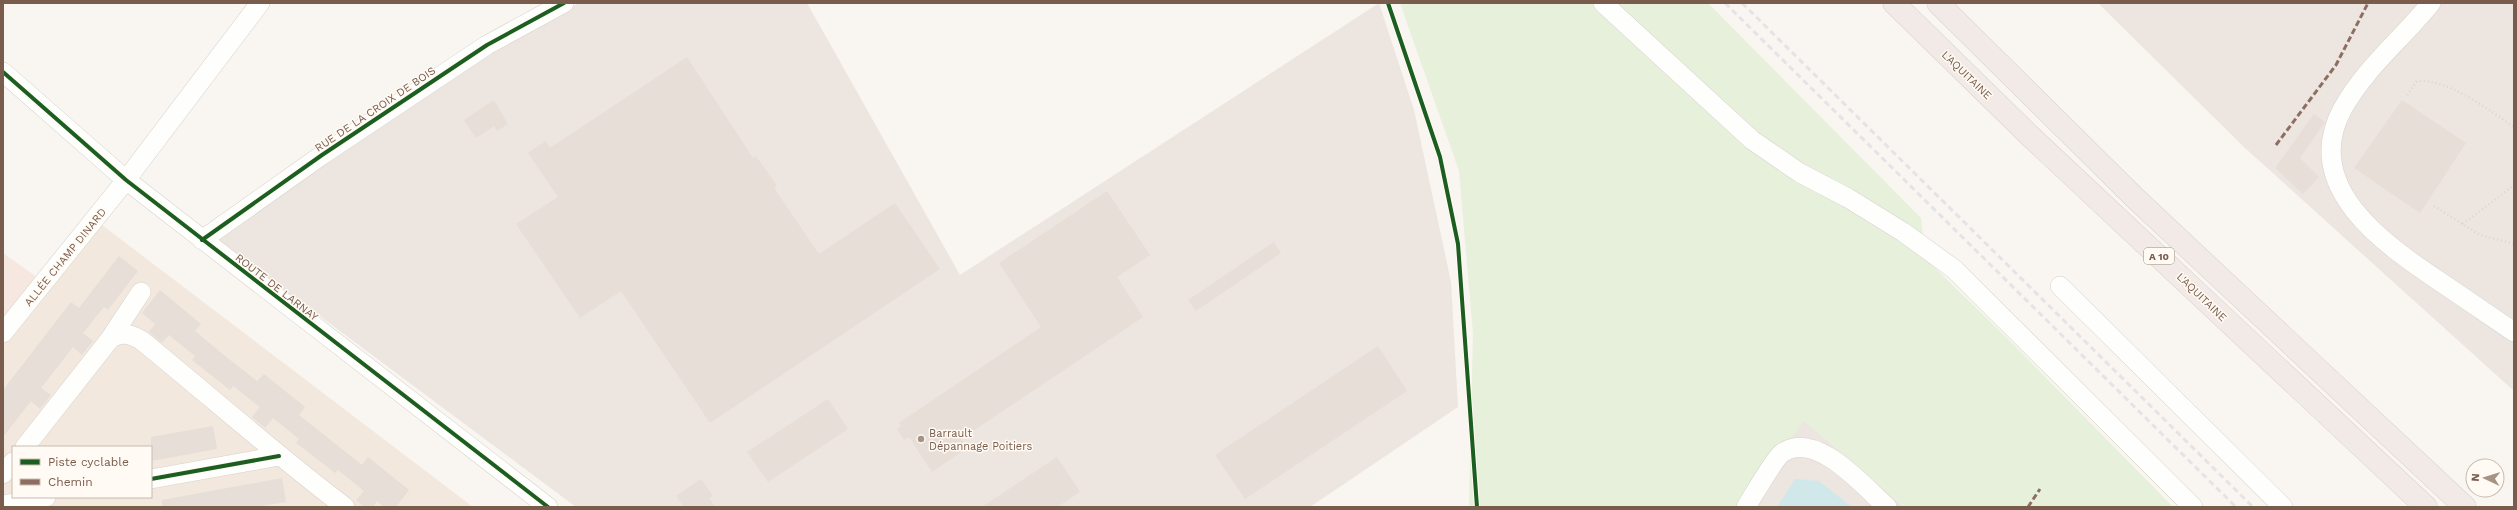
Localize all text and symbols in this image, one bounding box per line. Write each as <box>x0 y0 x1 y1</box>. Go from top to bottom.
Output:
street label: L'AQUITAINE <box>1939 48 1994 102</box>
street label: RUE DE LA CROIX DE BOIS <box>313 64 438 155</box>
street label: ALLÉE CHAMP DINARD <box>21 205 109 309</box>
road number: A 10 <box>2144 248 2174 264</box>
street label: ROUTE DE LARNAY <box>233 251 321 324</box>
street label: L'AQUITAINE <box>2174 270 2229 324</box>
place label: Barrault Dépannage Poitiers <box>929 427 1032 453</box>
marker: Barrault Dépannage Poitiers <box>916 434 926 444</box>
legend <box>12 446 152 498</box>
text: Piste cyclable <box>48 455 129 469</box>
north arrow <box>2465 458 2505 498</box>
text: N <box>2469 473 2482 482</box>
text: Chemin <box>48 475 93 489</box>

